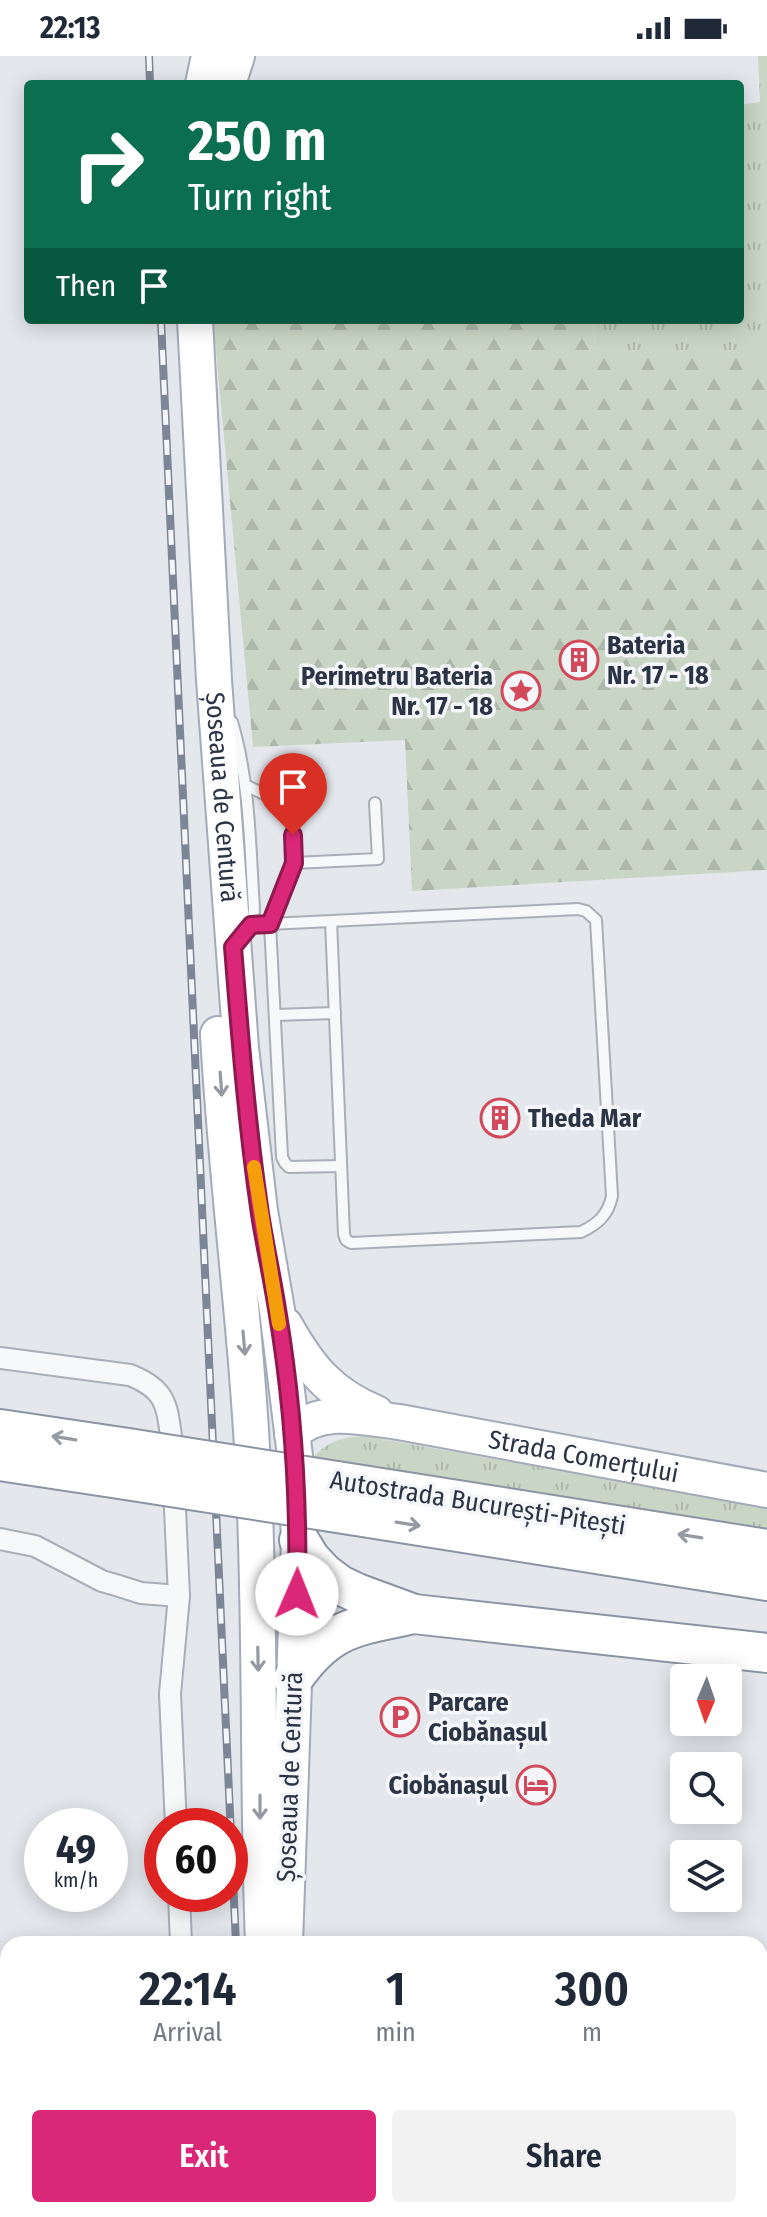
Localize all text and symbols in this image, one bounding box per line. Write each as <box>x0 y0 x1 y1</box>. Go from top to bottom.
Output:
text: 22:13 <box>40 10 101 46</box>
text: 250 m <box>188 108 326 175</box>
icon: right <box>56 112 160 216</box>
text: Turn right <box>188 176 331 220</box>
icon: arrive <box>132 264 176 308</box>
text: Then <box>56 268 116 304</box>
place label: Bateria Nr. 17 - 18 <box>607 630 709 691</box>
building icon: Bateria Nr. 17 - 18 <box>558 639 600 681</box>
place label: Perimetru Bateria Nr. 17 - 18 <box>301 661 493 722</box>
place icon: Perimetru Bateria Nr. 17 - 18 <box>500 670 542 712</box>
street label: Șoseaua de Centură <box>198 691 246 903</box>
pin <box>259 753 327 835</box>
icon: arrive <box>271 765 315 809</box>
one-way arrow <box>213 1070 228 1097</box>
building icon: Theda Mar <box>479 1097 521 1139</box>
place label: Theda Mar <box>528 1103 642 1134</box>
one-way arrow <box>237 1329 252 1356</box>
street label: Strada Comerțului <box>486 1423 681 1489</box>
one-way arrow <box>52 1430 77 1445</box>
street label: Autostrada București-Pitești <box>328 1464 628 1543</box>
one-way arrow <box>395 1517 420 1532</box>
one-way arrow <box>678 1528 703 1543</box>
position arrow <box>255 1552 339 1636</box>
one-way arrow <box>251 1645 266 1672</box>
north arrow <box>670 1664 742 1736</box>
map controls <box>670 1664 742 1912</box>
street label: Șoseaua de Centură <box>271 1671 310 1883</box>
place label: Parcare Ciobănașul <box>428 1687 548 1749</box>
parking icon: Parcare Ciobănașul <box>379 1696 421 1738</box>
button: search <box>670 1752 742 1824</box>
hotel icon: Ciobănașul <box>515 1764 557 1806</box>
place label: Ciobănașul <box>389 1770 509 1802</box>
one-way arrow <box>253 1793 268 1820</box>
speed limit sign: 60 <box>144 1808 248 1912</box>
text: 49 <box>56 1826 96 1874</box>
button: layers <box>670 1840 742 1912</box>
text: km/h <box>54 1868 98 1892</box>
text: 22:14 <box>139 1960 237 2018</box>
text: 1 <box>386 1960 406 2018</box>
text: 300 <box>555 1960 629 2018</box>
text: Arrival <box>153 2017 222 2048</box>
text: min <box>376 2017 416 2048</box>
text: m <box>582 2017 602 2048</box>
button: Exit <box>32 2110 376 2202</box>
button: Share <box>392 2110 736 2202</box>

